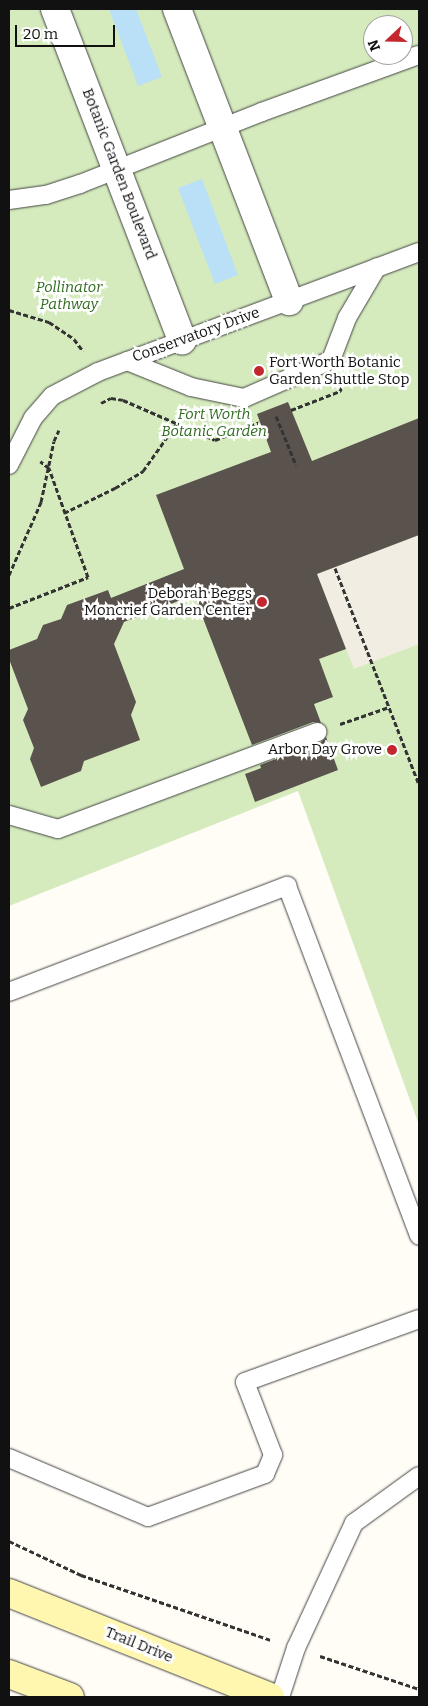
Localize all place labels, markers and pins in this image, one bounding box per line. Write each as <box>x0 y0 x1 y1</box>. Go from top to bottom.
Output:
place label: Fort Worth Botanic Garden Shuttle Stop <box>269 353 409 388</box>
marker: Fort Worth Botanic Garden Shuttle Stop <box>253 365 265 377</box>
place label: Deborah Beggs Moncrief Garden Center <box>84 584 252 619</box>
marker: Deborah Beggs Moncrief Garden Center <box>256 596 268 608</box>
place label: Arbor Day Grove <box>268 741 382 759</box>
marker: Arbor Day Grove <box>386 744 398 756</box>

